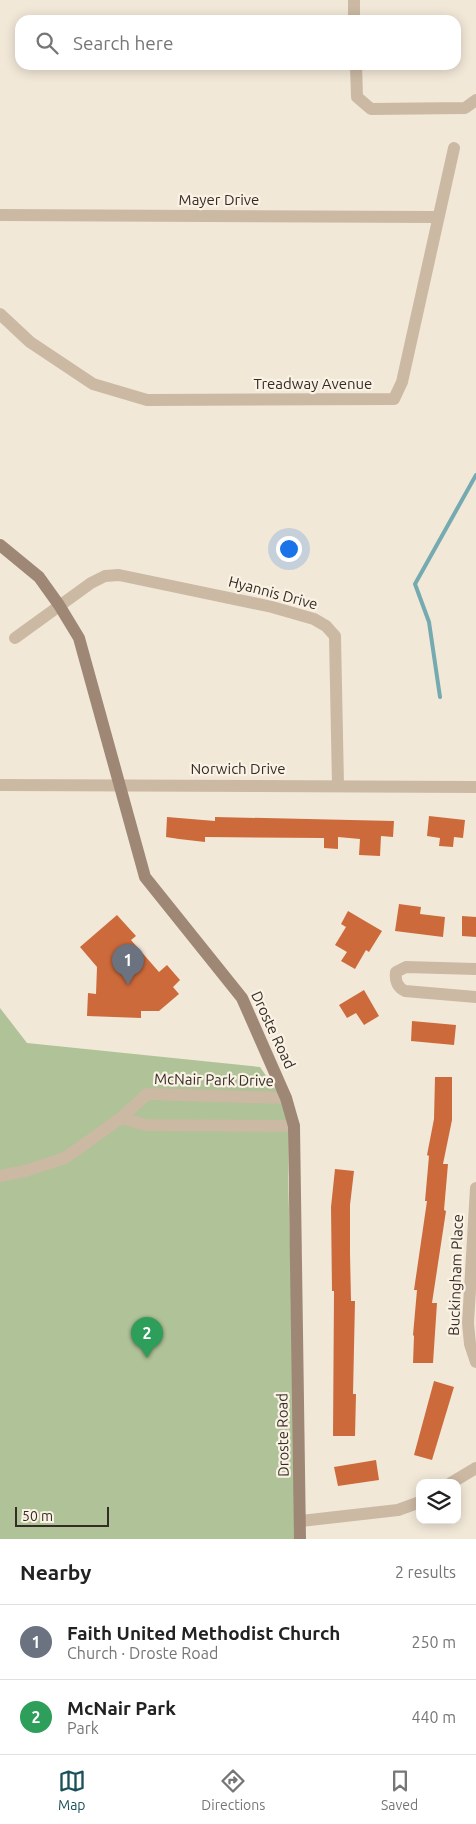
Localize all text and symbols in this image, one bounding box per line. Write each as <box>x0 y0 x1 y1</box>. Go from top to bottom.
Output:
search box <box>15 15 461 70</box>
icon: search <box>33 29 61 57</box>
text: Search here <box>73 32 173 54</box>
street label: Mayer Drive <box>179 191 259 208</box>
street label: Treadway Avenue <box>254 375 372 392</box>
your location <box>276 536 302 562</box>
street label: Hyannis Drive <box>227 572 320 613</box>
street label: Norwich Drive <box>190 760 286 777</box>
pin: 1 <box>112 944 144 985</box>
street label: Droste Road <box>248 988 299 1071</box>
street label: McNair Park Drive <box>154 1070 274 1089</box>
street label: Buckingham Place <box>445 1214 466 1336</box>
pin: 2 <box>131 1317 163 1358</box>
street label: Droste Road <box>273 1393 292 1477</box>
map controls <box>416 1479 461 1524</box>
button: layers <box>416 1479 461 1524</box>
scale bar <box>15 1504 109 1527</box>
text: 50 m <box>22 1508 53 1524</box>
text: Nearby <box>20 1560 91 1584</box>
text: 2 results <box>395 1563 456 1581</box>
text: Faith United Methodist Church <box>67 1622 340 1644</box>
text: 1 <box>31 1633 41 1651</box>
text: 250 m <box>411 1633 456 1651</box>
text: Church · Droste Road <box>67 1644 218 1662</box>
text: McNair Park <box>67 1697 176 1719</box>
text: 2 <box>31 1708 41 1726</box>
text: 440 m <box>411 1708 456 1726</box>
text: Park <box>67 1719 99 1737</box>
tab: Map <box>58 1767 86 1813</box>
tab: Directions <box>201 1767 265 1813</box>
tab: Saved <box>381 1767 418 1813</box>

